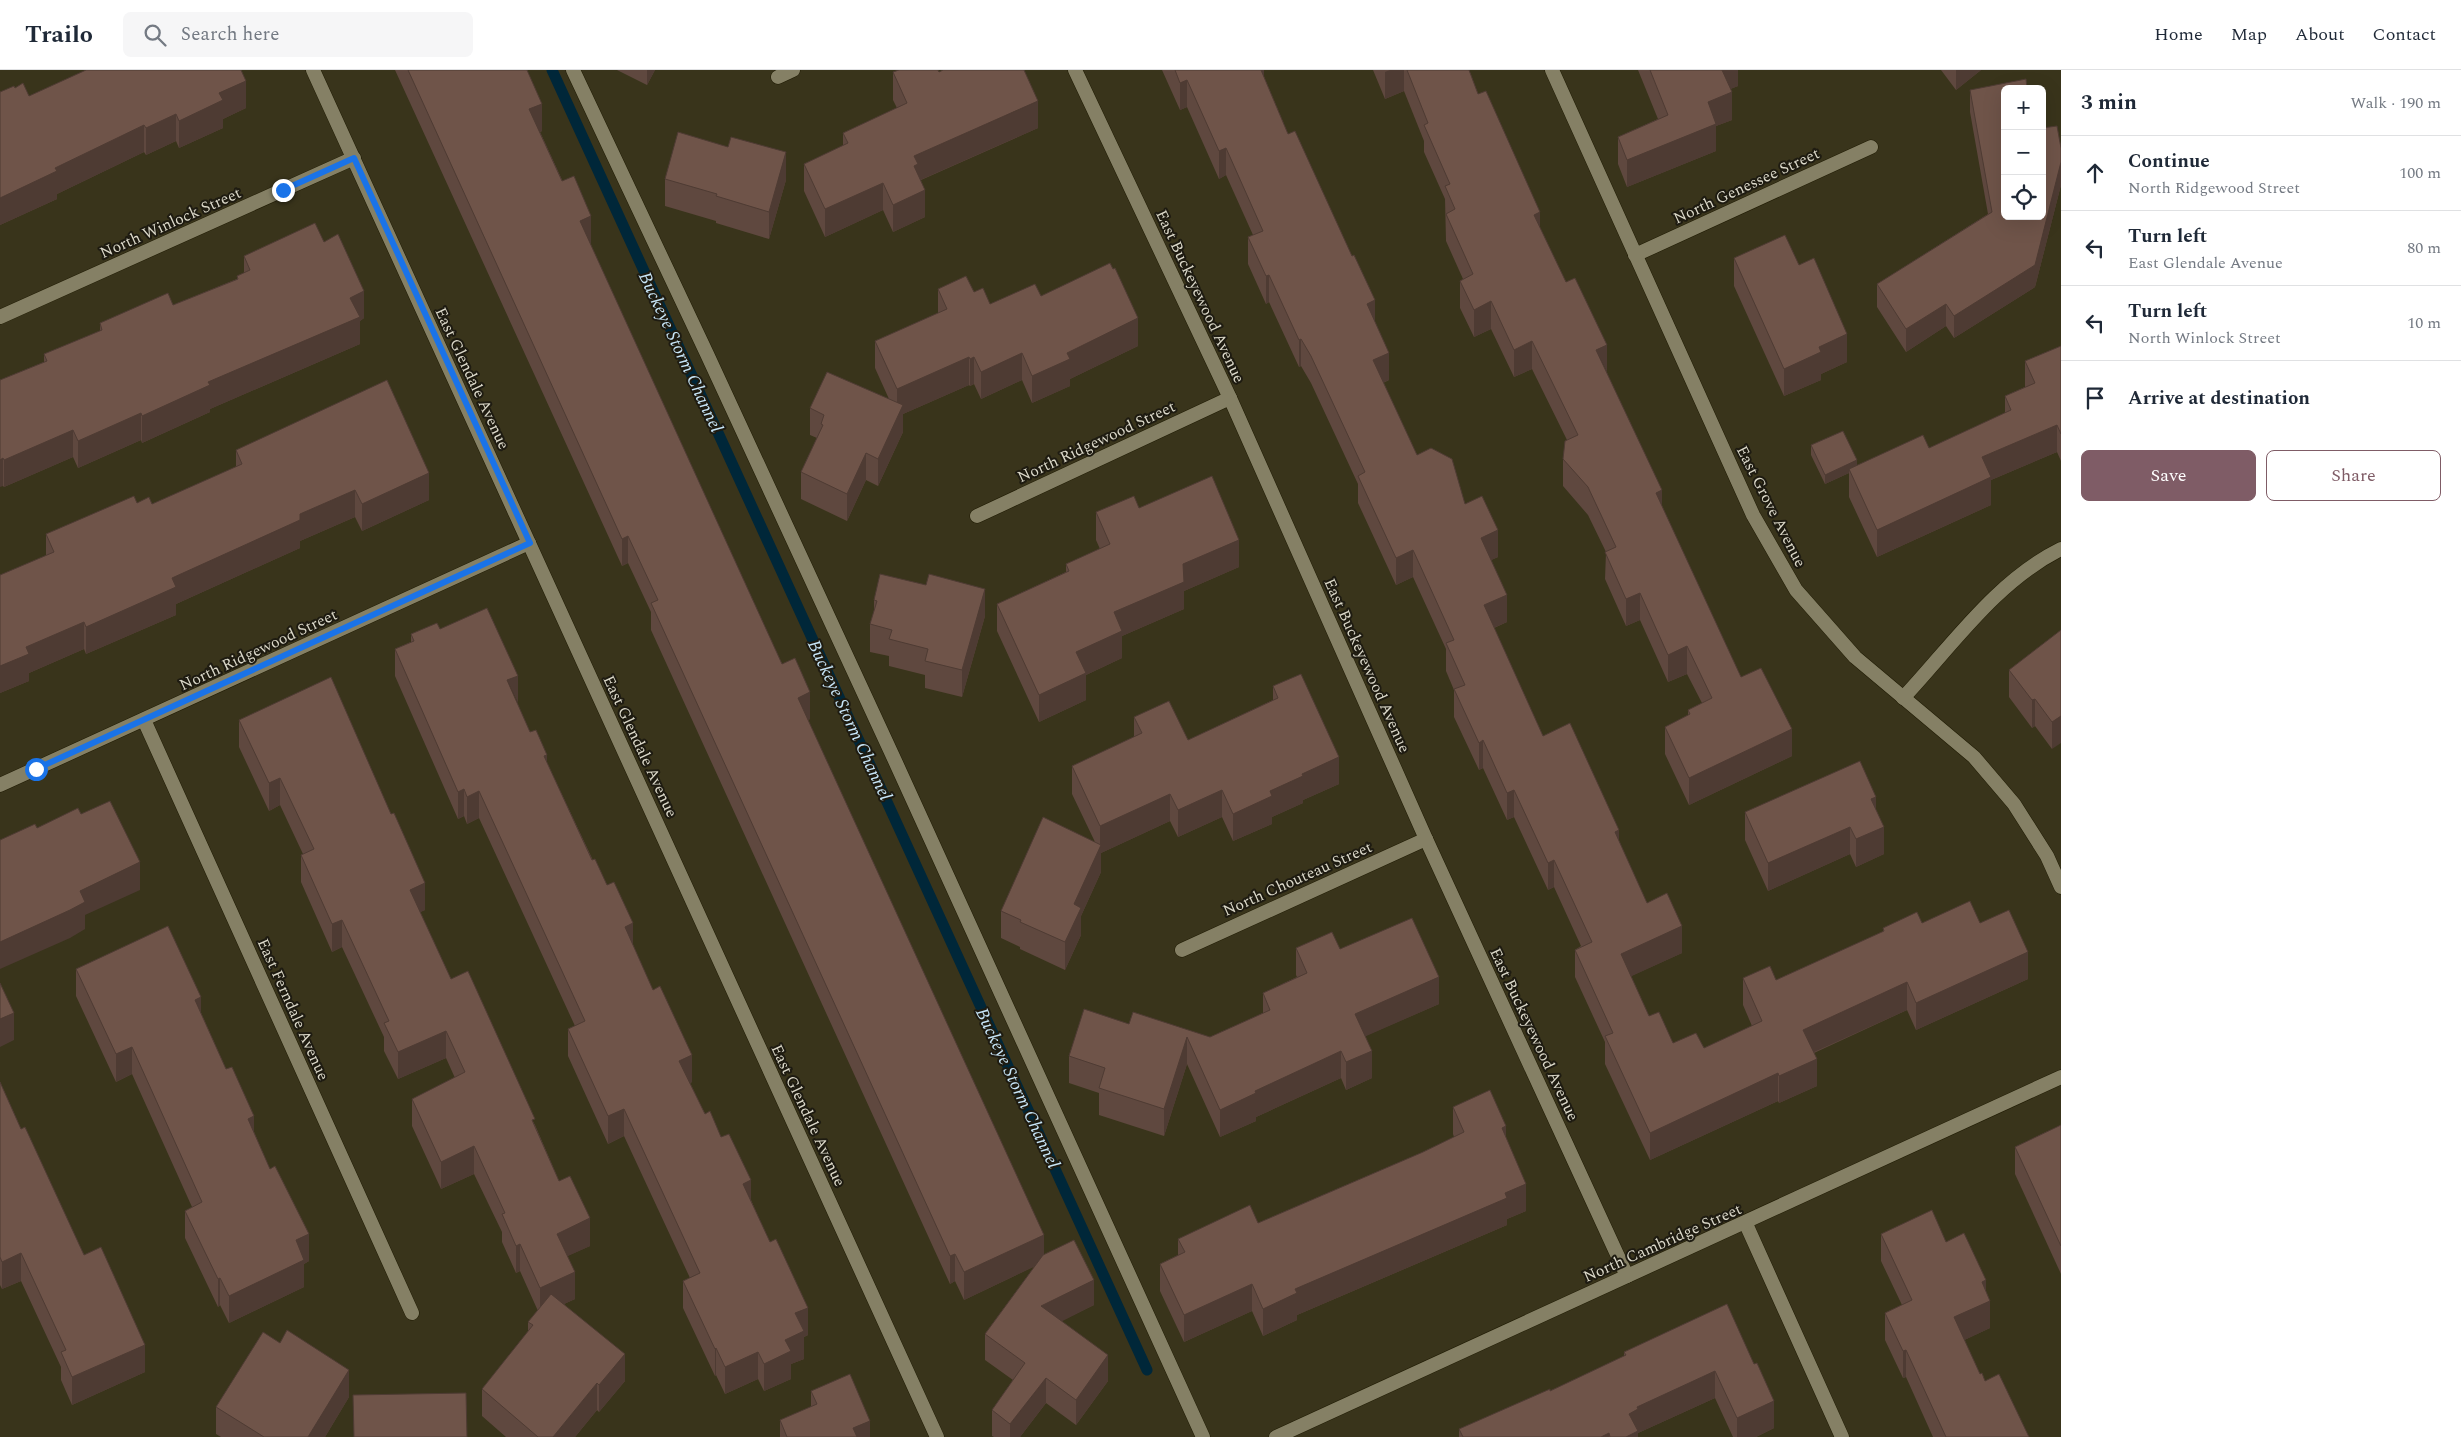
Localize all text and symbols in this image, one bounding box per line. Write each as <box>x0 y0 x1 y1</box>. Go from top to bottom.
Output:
search box <box>123 12 473 57</box>
text: Trailo <box>25 17 93 53</box>
text: Search here <box>181 20 279 49</box>
icon: search <box>141 21 169 49</box>
text: Home <box>2154 21 2203 48</box>
text: Map <box>2231 21 2267 48</box>
text: About <box>2295 21 2345 48</box>
text: Contact <box>2373 21 2436 48</box>
map controls <box>2001 85 2046 220</box>
button: + <box>2001 85 2046 130</box>
text: 3 min <box>2081 87 2137 119</box>
text: Walk · 190 m <box>2350 91 2441 115</box>
button: − <box>2001 130 2046 175</box>
street label: North Genessee Street <box>1669 141 1824 230</box>
text: Continue <box>2128 147 2210 176</box>
icon: ahead <box>2081 159 2109 187</box>
text: 100 m <box>2399 161 2441 185</box>
button: locate <box>2001 175 2046 220</box>
text: North Ridgewood Street <box>2128 176 2300 200</box>
route end <box>272 179 295 202</box>
street label: North Winlock Street <box>96 181 245 265</box>
street label: East Buckeyewood Avenue <box>1149 206 1251 387</box>
text: Turn left <box>2128 222 2207 251</box>
icon: left <box>2081 234 2109 262</box>
text: 80 m <box>2407 236 2441 260</box>
text: East Glendale Avenue <box>2128 251 2283 275</box>
water label: Buckeye Storm Channel <box>631 267 730 437</box>
text: Turn left <box>2128 297 2207 326</box>
street label: East Glendale Avenue <box>429 303 516 454</box>
icon: left <box>2081 309 2109 337</box>
text: 10 m <box>2407 311 2441 335</box>
text: North Winlock Street <box>2128 326 2281 350</box>
icon: arrive <box>2081 384 2109 412</box>
text: Arrive at destination <box>2128 384 2310 413</box>
street label: North Ridgewood Street <box>1013 395 1180 489</box>
street label: East Grove Avenue <box>1730 441 1812 572</box>
button: Save <box>2081 450 2256 501</box>
button: Share <box>2266 450 2441 501</box>
street label: East Buckeyewood Avenue <box>1318 574 1416 757</box>
street label: North Ridgewood Street <box>175 603 342 697</box>
water label: Buckeye Storm Channel <box>800 635 899 805</box>
street label: East Glendale Avenue <box>597 671 684 822</box>
route start <box>25 758 48 781</box>
street label: North Chouteau Street <box>1219 835 1376 923</box>
street label: East Ferndale Avenue <box>251 934 335 1084</box>
street label: East Buckeyewood Avenue <box>1483 944 1585 1125</box>
water label: Buckeye Storm Channel <box>968 1003 1067 1173</box>
street label: East Glendale Avenue <box>765 1040 852 1191</box>
street label: North Cambridge Street <box>1579 1197 1746 1289</box>

